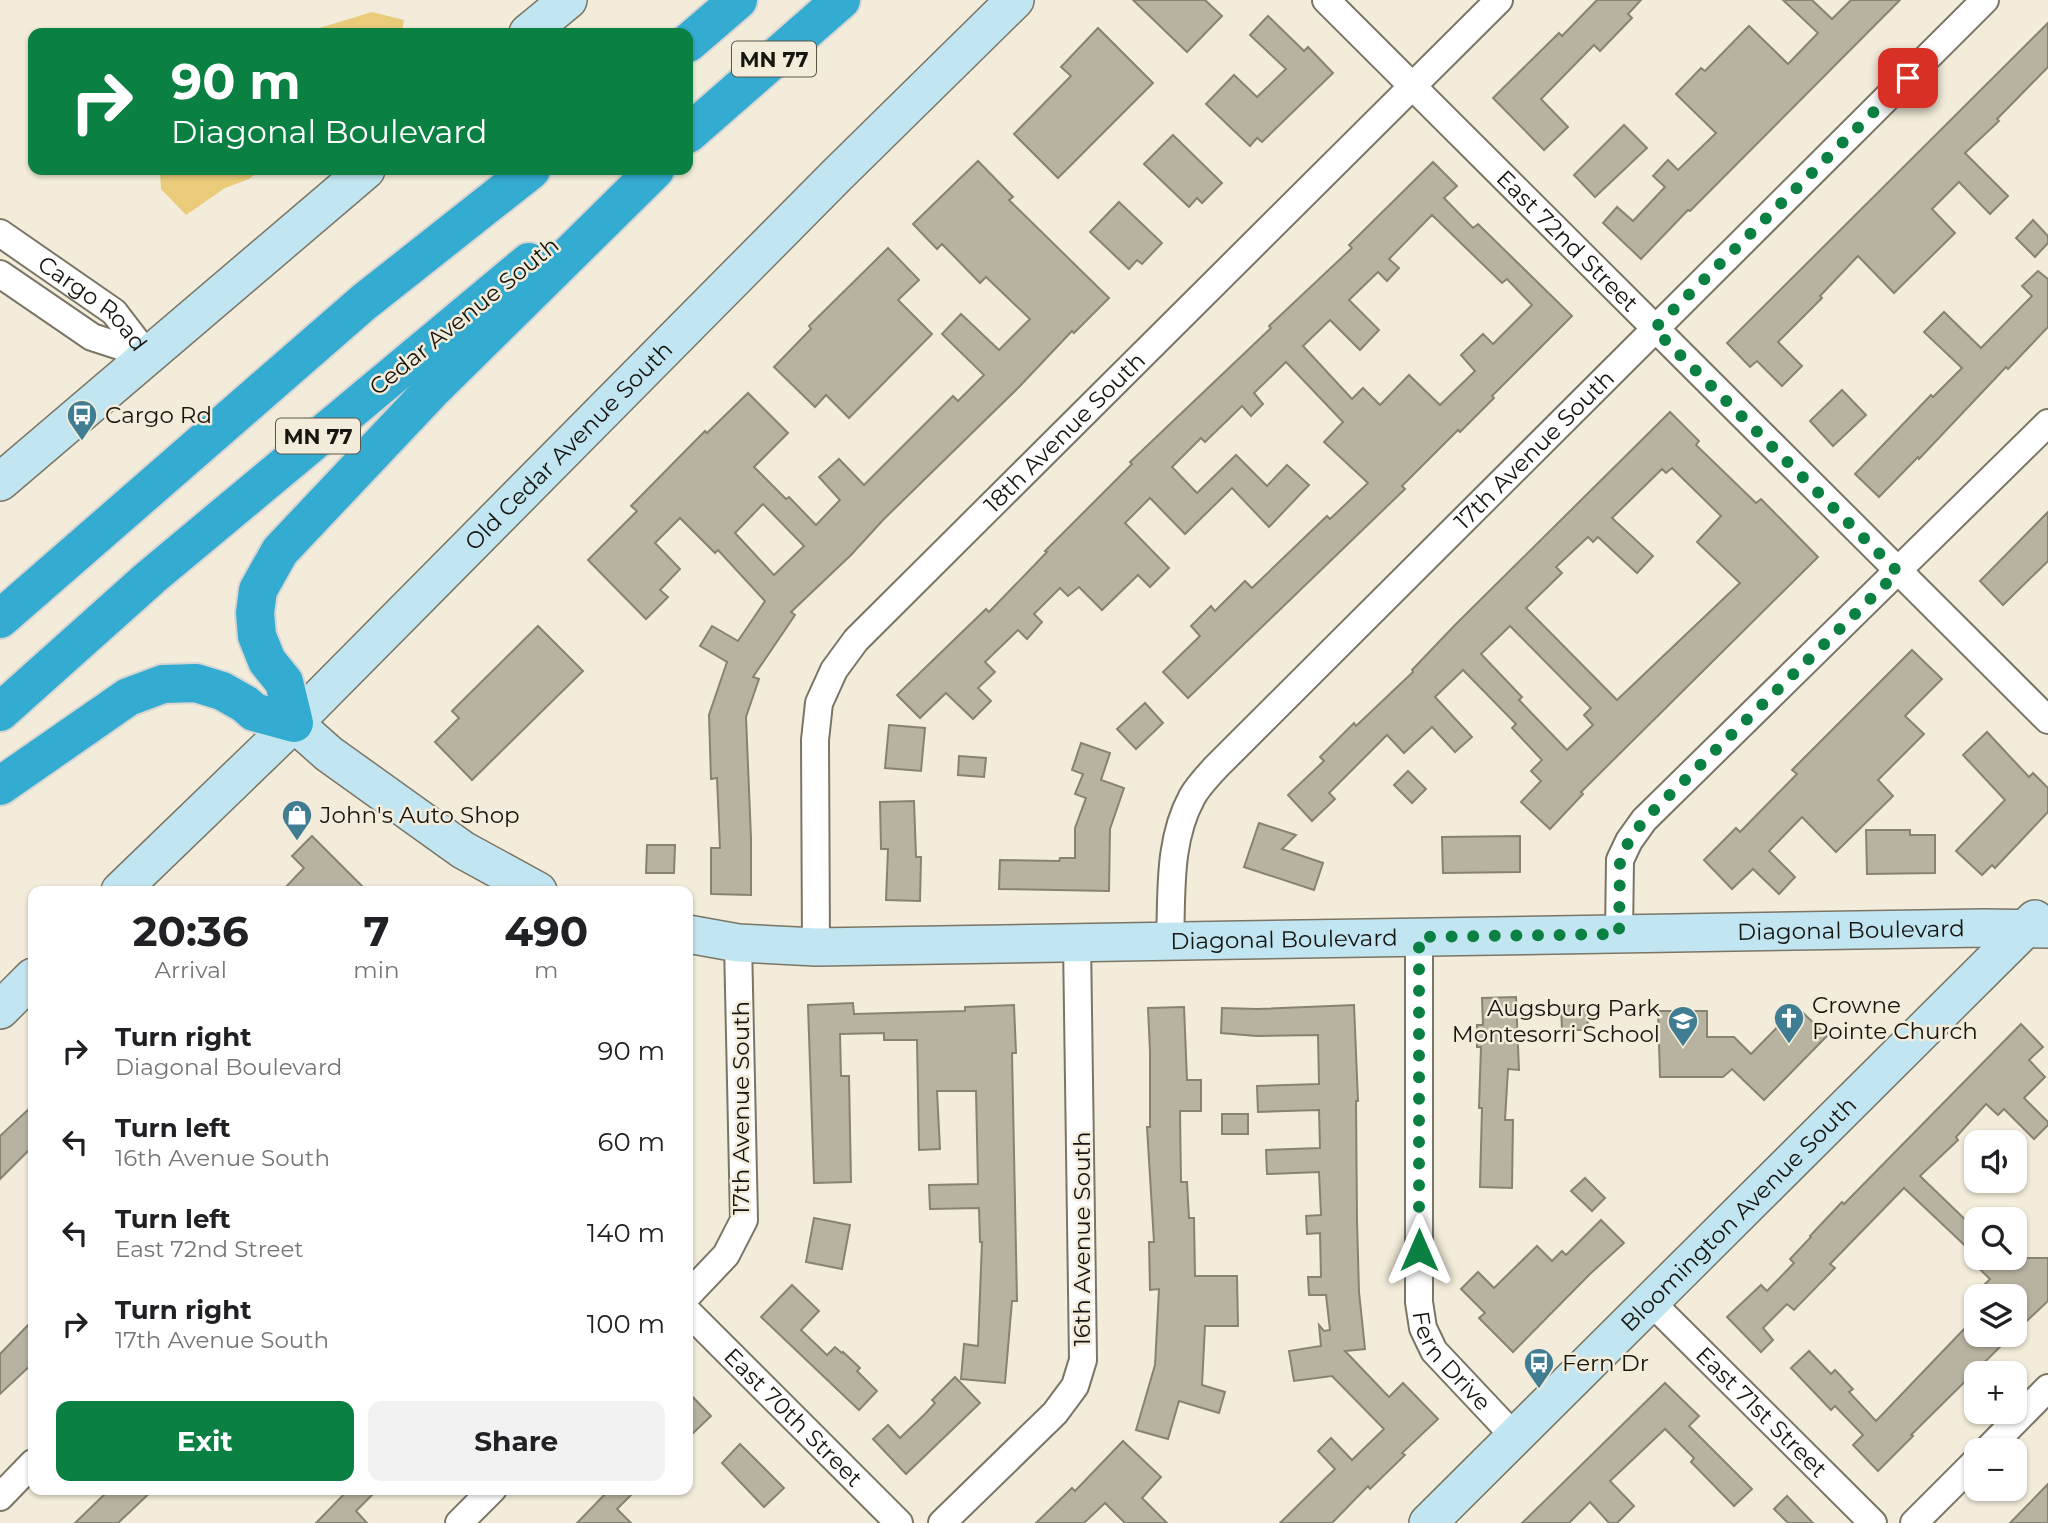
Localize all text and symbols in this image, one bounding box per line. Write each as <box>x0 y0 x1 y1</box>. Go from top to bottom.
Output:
road number: MN 77 <box>732 42 816 76</box>
pin <box>1878 48 1938 108</box>
text: 90 m <box>171 52 301 111</box>
icon: right <box>56 56 147 147</box>
icon: arrive <box>1889 59 1927 97</box>
text: Diagonal Boulevard <box>171 112 487 151</box>
street label: East 72nd Street <box>1491 164 1644 317</box>
street label: Cedar Avenue South <box>364 231 564 401</box>
street label: Cargo Road <box>33 250 153 357</box>
street label: Old Cedar Avenue South <box>459 335 678 556</box>
street label: 18th Avenue South <box>978 346 1151 518</box>
street label: 17th Avenue South <box>1448 364 1620 535</box>
bus stop icon: Cargo Rd <box>65 398 99 442</box>
place label: Cargo Rd <box>105 401 212 429</box>
road number: MN 77 <box>276 418 360 453</box>
shop icon: John's Auto Shop <box>280 798 314 842</box>
place label: John's Auto Shop <box>319 801 520 829</box>
text: 20:36 <box>133 905 249 957</box>
text: 7 <box>363 905 389 957</box>
text: 490 <box>504 905 588 957</box>
street label: Diagonal Boulevard <box>1737 914 1965 946</box>
street label: Diagonal Boulevard <box>1170 924 1398 955</box>
text: Arrival <box>154 956 227 984</box>
text: min <box>353 956 400 984</box>
text: m <box>534 956 558 984</box>
place label: Crowne Pointe Church <box>1812 991 1978 1045</box>
place label: Augsburg Park Montesorri School <box>1452 994 1660 1048</box>
street label: 17th Avenue South <box>727 1001 755 1215</box>
church icon: Crowne Pointe Church <box>1772 1001 1806 1045</box>
school or university icon: Augsburg Park Montesorri School <box>1666 1004 1700 1048</box>
text: Turn right <box>115 1021 251 1053</box>
icon: right <box>56 1032 94 1070</box>
text: 90 m <box>598 1035 665 1067</box>
text: Diagonal Boulevard <box>115 1053 342 1081</box>
street label: Bloomington Avenue South <box>1615 1091 1862 1337</box>
text: Turn left <box>115 1112 231 1144</box>
icon: left <box>56 1123 94 1161</box>
text: 60 m <box>598 1126 665 1158</box>
map controls <box>1964 1130 2027 1501</box>
button: sound <box>1964 1130 2027 1193</box>
street label: 16th Avenue South <box>1068 1132 1096 1346</box>
text: 16th Avenue South <box>115 1144 330 1172</box>
text: Turn left <box>115 1203 231 1235</box>
button: search <box>1964 1207 2027 1270</box>
position arrow <box>1382 1213 1456 1287</box>
icon: left <box>56 1214 94 1252</box>
text: 140 m <box>587 1217 665 1249</box>
text: East 72nd Street <box>115 1235 304 1263</box>
button: layers <box>1964 1284 2027 1347</box>
text: Turn right <box>115 1294 251 1326</box>
icon: right <box>56 1305 94 1343</box>
text: 100 m <box>587 1308 665 1340</box>
street label: Fern Drive <box>1407 1309 1497 1416</box>
text: 17th Avenue South <box>115 1326 329 1354</box>
street label: East 71st Street <box>1690 1341 1833 1483</box>
street label: East 70th Street <box>718 1342 868 1492</box>
bus stop icon: Fern Dr <box>1522 1346 1556 1390</box>
place label: Fern Dr <box>1562 1349 1649 1377</box>
button: + <box>1964 1361 2027 1424</box>
button: Exit <box>56 1401 354 1481</box>
button: Share <box>368 1401 665 1481</box>
button: − <box>1964 1438 2027 1501</box>

